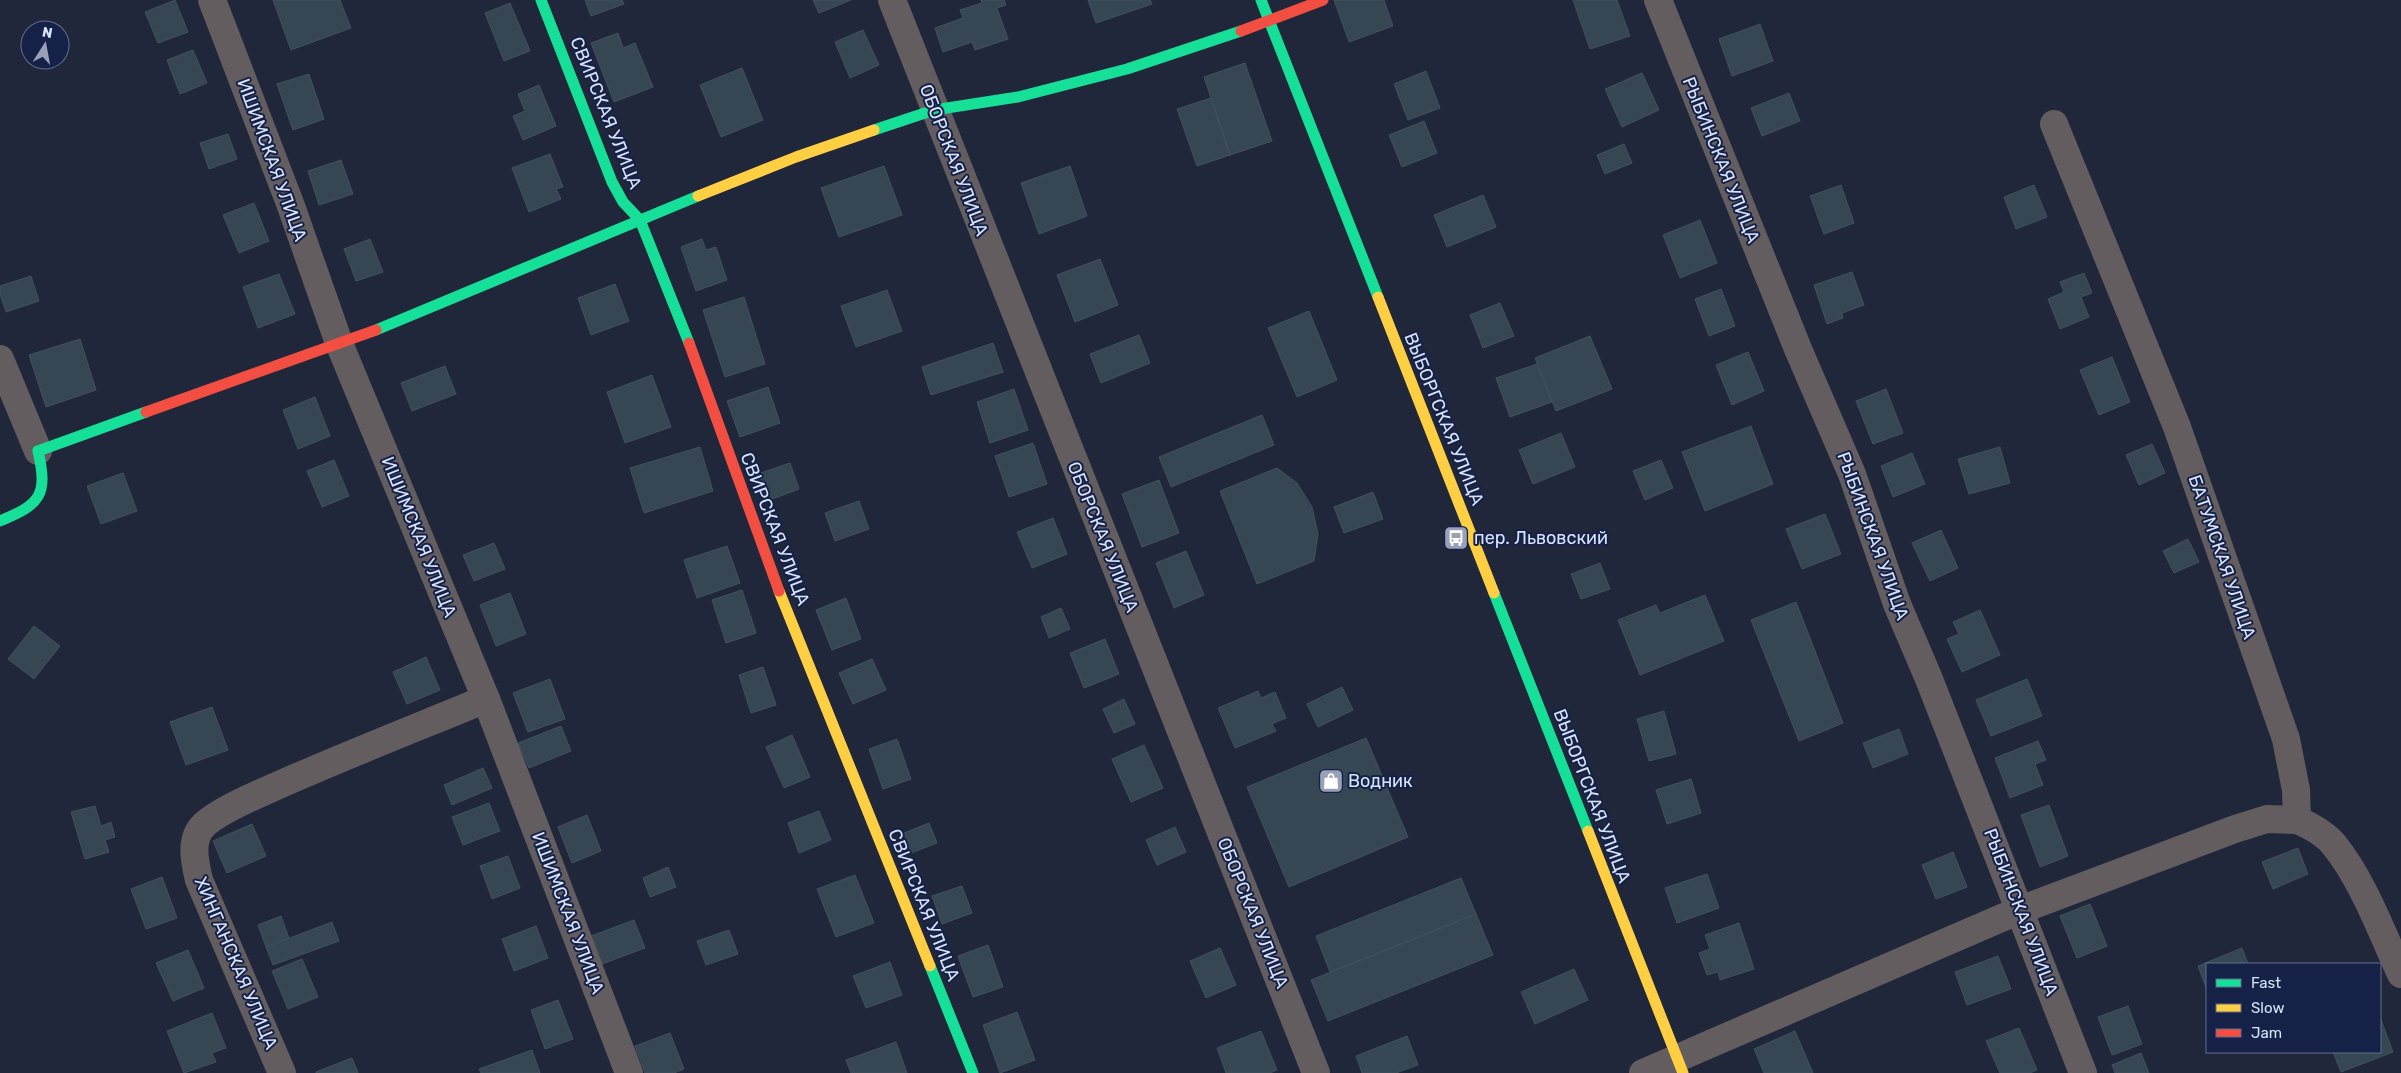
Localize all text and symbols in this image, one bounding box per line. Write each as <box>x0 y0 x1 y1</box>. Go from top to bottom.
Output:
north arrow <box>20 20 70 70</box>
text: N <box>41 23 54 42</box>
street label: СВИРСКАЯ УЛИЦА <box>565 34 647 192</box>
street label: РЫБИНСКАЯ УЛИЦА <box>1678 74 1764 246</box>
street label: ИШИМСКАЯ УЛИЦА <box>232 76 312 244</box>
street label: ОБОРСКАЯ УЛИЦА <box>915 81 993 239</box>
street label: ВЫБОРГСКАЯ УЛИЦА <box>1399 329 1489 509</box>
street label: СВИРСКАЯ УЛИЦА <box>736 449 814 609</box>
street label: РЫБИНСКАЯ УЛИЦА <box>1832 449 1914 623</box>
street label: ИШИМСКАЯ УЛИЦА <box>377 453 461 621</box>
street label: ОБОРСКАЯ УЛИЦА <box>1063 458 1143 616</box>
street label: БАТУМСКАЯ УЛИЦА <box>2184 472 2260 642</box>
bus stop icon: пер. Львовский <box>1443 525 1469 551</box>
place label: пер. Львовский <box>1474 527 1608 549</box>
street label: ВЫБОРГСКАЯ УЛИЦА <box>1549 706 1635 886</box>
shop icon: Водник <box>1318 768 1344 794</box>
place label: Водник <box>1348 770 1413 792</box>
street label: РЫБИНСКАЯ УЛИЦА <box>1979 825 2063 999</box>
street label: СВИРСКАЯ УЛИЦА <box>883 826 965 984</box>
street label: ИШИМСКАЯ УЛИЦА <box>527 829 609 997</box>
street label: ОБОРСКАЯ УЛИЦА <box>1213 834 1293 992</box>
street label: ХИНГАНСКАЯ УЛИЦА <box>190 873 282 1053</box>
legend <box>2206 963 2381 1053</box>
text: Fast <box>2251 974 2281 992</box>
text: Slow <box>2251 999 2284 1017</box>
text: Jam <box>2251 1024 2282 1042</box>

